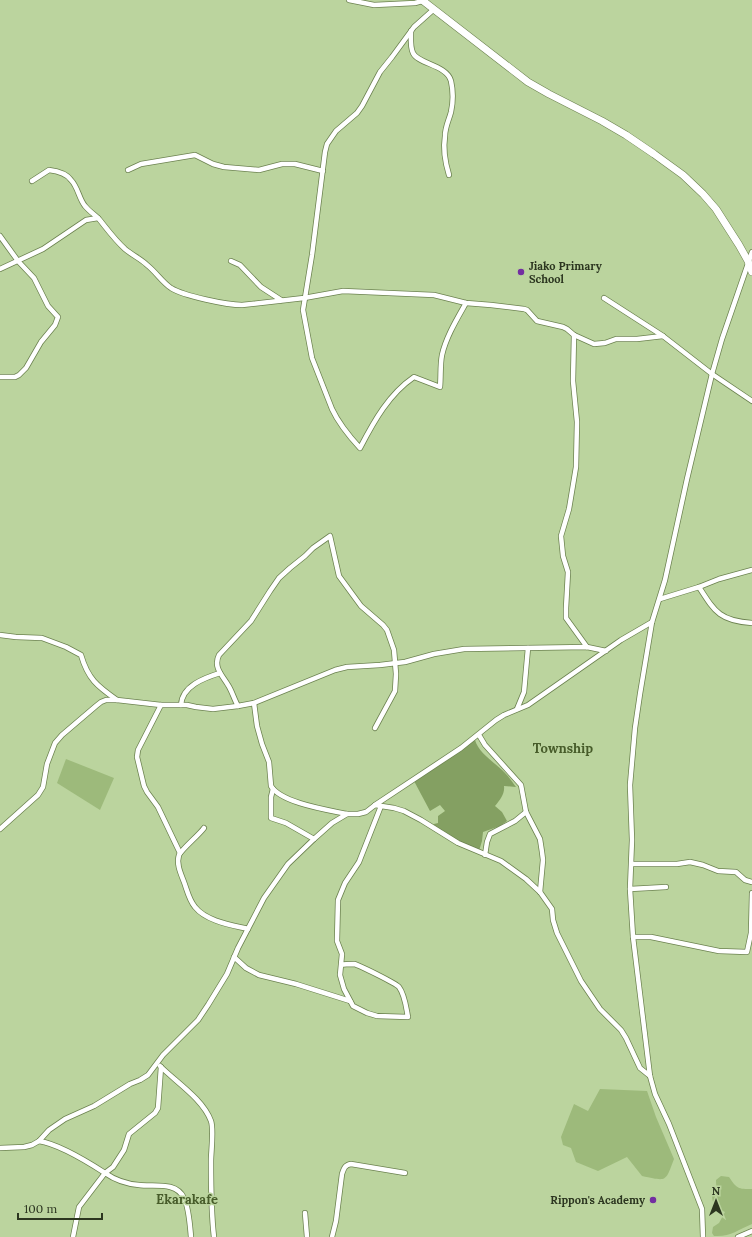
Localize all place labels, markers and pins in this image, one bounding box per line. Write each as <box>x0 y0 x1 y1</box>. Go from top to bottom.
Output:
place label: Jiako Primary School <box>529 259 603 286</box>
marker: Jiako Primary School <box>516 267 526 277</box>
place label: Rippon's Academy <box>550 1193 646 1207</box>
marker: Rippon's Academy <box>648 1195 658 1205</box>

